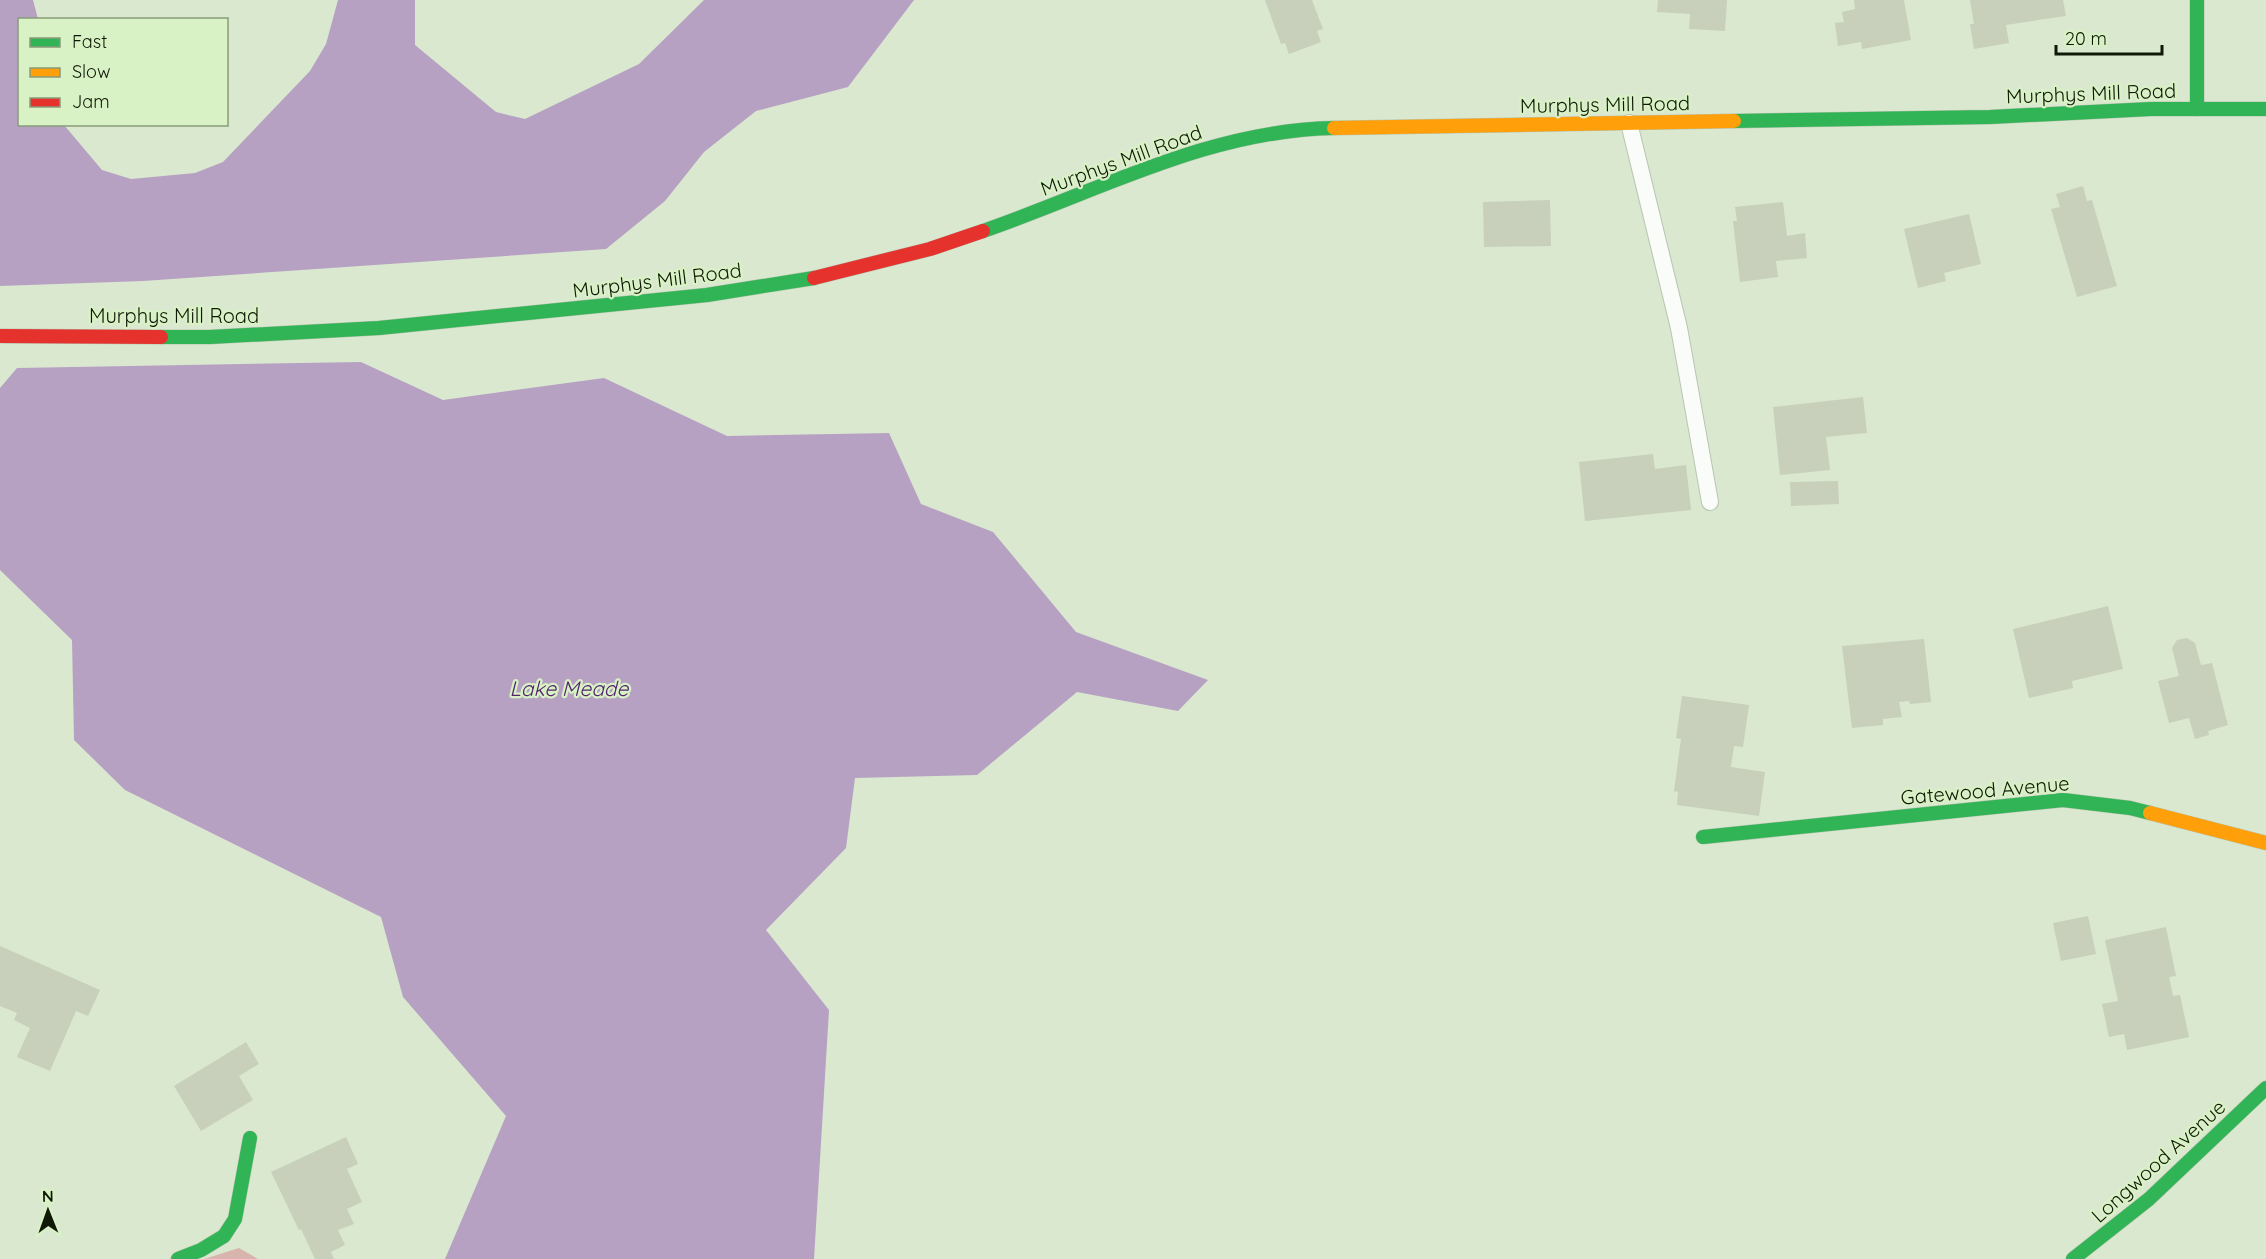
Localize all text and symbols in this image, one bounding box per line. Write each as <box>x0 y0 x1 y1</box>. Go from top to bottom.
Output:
legend <box>18 18 228 126</box>
scale bar <box>2056 18 2162 56</box>
text: 20 m <box>2065 27 2107 50</box>
text: Fast <box>72 30 107 53</box>
text: Slow <box>72 60 110 83</box>
street label: Murphys Mill Road <box>2006 78 2176 108</box>
text: Jam <box>72 90 110 113</box>
street label: Murphys Mill Road <box>1520 90 1690 118</box>
street label: Murphys Mill Road <box>1037 119 1205 201</box>
street label: Murphys Mill Road <box>571 257 743 303</box>
street label: Murphys Mill Road <box>89 303 259 328</box>
water label: Lake Meade <box>510 675 630 701</box>
street label: Gatewood Avenue <box>1899 770 2071 810</box>
street label: Longwood Avenue <box>2086 1094 2230 1228</box>
north arrow <box>18 1181 78 1241</box>
text: N <box>42 1186 54 1206</box>

